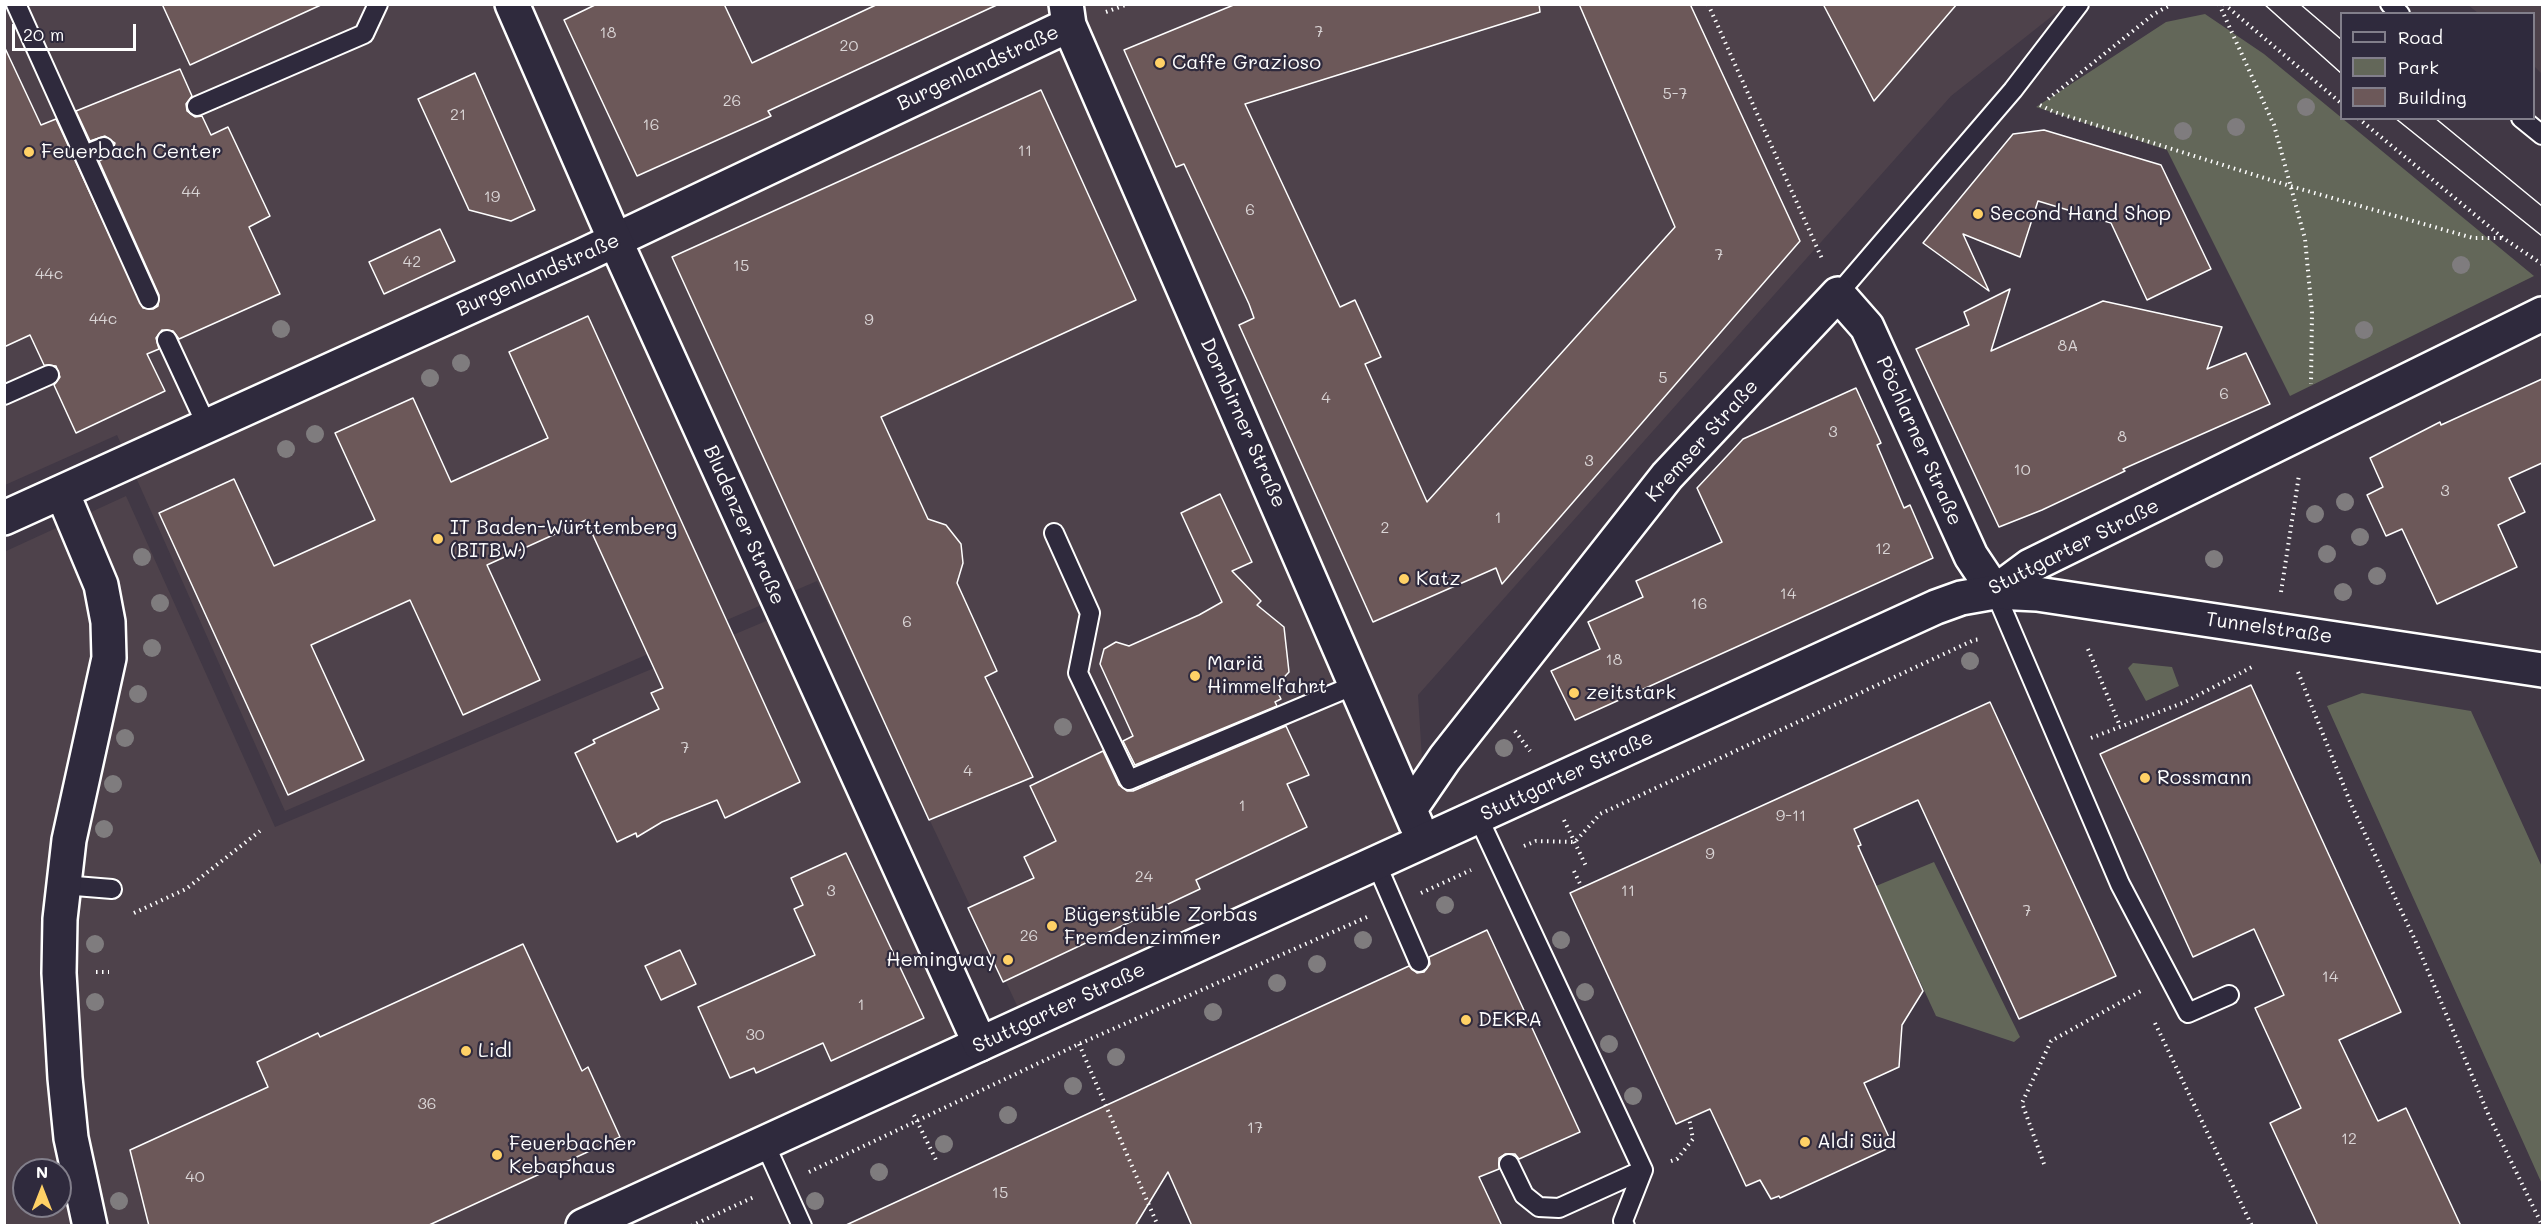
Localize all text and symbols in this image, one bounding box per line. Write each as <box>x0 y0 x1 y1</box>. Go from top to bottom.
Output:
scale bar <box>15 12 140 50</box>
legend <box>2340 12 2535 120</box>
street label: Burgenlandstraße <box>893 20 1063 116</box>
text: 20 m <box>23 22 64 46</box>
house number: 7 <box>1315 22 1323 42</box>
house number: 18 <box>600 23 616 43</box>
text: Road <box>2398 25 2443 49</box>
house number: 20 <box>840 36 858 56</box>
place label: Caffe Grazioso <box>1172 51 1321 75</box>
text: Park <box>2398 55 2439 79</box>
marker: Caffe Grazioso <box>1153 56 1167 70</box>
house number: 5-7 <box>1663 84 1687 104</box>
text: Building <box>2398 85 2466 109</box>
house number: 26 <box>723 91 741 111</box>
house number: 21 <box>450 105 466 125</box>
house number: 16 <box>643 115 659 135</box>
place label: Feuerbach Center <box>41 140 222 164</box>
house number: 11 <box>1018 141 1032 161</box>
marker: Feuerbach Center <box>22 145 36 159</box>
house number: 44 <box>182 182 200 202</box>
house number: 19 <box>484 187 500 207</box>
house number: 6 <box>1245 200 1255 220</box>
place label: Second Hand Shop <box>1990 202 2171 226</box>
marker: Second Hand Shop <box>1971 207 1985 221</box>
street label: Burgenlandstraße <box>453 228 623 322</box>
house number: 7 <box>1715 245 1723 265</box>
house number: 42 <box>403 252 421 272</box>
house number: 15 <box>733 256 749 276</box>
house number: 44c <box>35 264 63 284</box>
house number: 44c <box>89 309 117 329</box>
house number: 9 <box>864 310 874 330</box>
street label: Dornbirner Straße <box>1195 334 1291 512</box>
house number: 8A <box>2058 336 2078 356</box>
street label: Pöchlarner Straße <box>1871 353 1967 529</box>
house number: 5 <box>1658 368 1668 388</box>
street label: Kremser Straße <box>1641 375 1763 507</box>
house number: 6 <box>2219 384 2229 404</box>
house number: 4 <box>1321 388 1331 408</box>
house number: 3 <box>1828 422 1838 442</box>
house number: 8 <box>2117 427 2127 447</box>
street label: Bludenzer Straße <box>698 442 790 608</box>
house number: 3 <box>1584 451 1594 471</box>
house number: 10 <box>2013 460 2031 480</box>
house number: 3 <box>2440 481 2450 501</box>
street label: Stuttgarter Straße <box>1985 494 2163 600</box>
house number: 1 <box>1494 508 1502 528</box>
place label: IT Baden-Württemberg (BITBW) <box>450 516 677 563</box>
house number: 2 <box>1381 518 1389 538</box>
marker: IT Baden-Württemberg (BITBW) <box>431 532 445 546</box>
house number: 12 <box>1875 539 1891 559</box>
place label: Katz <box>1416 567 1461 591</box>
marker: Katz <box>1397 572 1411 586</box>
house number: 14 <box>1780 584 1796 604</box>
house number: 16 <box>1691 594 1707 614</box>
street label: Tunnelstraße <box>2204 607 2334 649</box>
house number: 6 <box>902 612 912 632</box>
house number: 18 <box>1606 650 1622 670</box>
place label: Mariä Himmelfahrt <box>1207 652 1327 699</box>
marker: Mariä Himmelfahrt <box>1188 669 1202 683</box>
place label: zeitstark <box>1586 681 1676 705</box>
marker: zeitstark <box>1567 686 1581 700</box>
street label: Stuttgarter Straße <box>1477 725 1657 827</box>
house number: 7 <box>681 738 689 758</box>
house number: 4 <box>963 761 973 781</box>
place label: Rossmann <box>2157 766 2252 790</box>
marker: Rossmann <box>2138 771 2152 785</box>
house number: 1 <box>1238 796 1246 816</box>
house number: 9-11 <box>1776 806 1806 826</box>
house number: 9 <box>1705 844 1715 864</box>
house number: 24 <box>1135 867 1153 887</box>
house number: 3 <box>826 881 836 901</box>
house number: 11 <box>1621 881 1635 901</box>
house number: 7 <box>2023 901 2031 921</box>
place label: Bügerstüble Zorbas Fremdenzimmer <box>1064 903 1258 950</box>
marker: Bügerstüble Zorbas Fremdenzimmer <box>1045 919 1059 933</box>
house number: 26 <box>1020 926 1038 946</box>
place label: Hemingway <box>886 948 996 972</box>
marker: Hemingway <box>1001 953 1015 967</box>
street label: Stuttgarter Straße <box>969 957 1149 1059</box>
house number: 14 <box>2322 967 2338 987</box>
house number: 1 <box>857 995 865 1015</box>
place label: DEKRA <box>1478 1008 1542 1032</box>
marker: DEKRA <box>1459 1013 1473 1027</box>
house number: 30 <box>745 1025 765 1045</box>
place label: Lidl <box>478 1039 512 1063</box>
marker: Lidl <box>459 1044 473 1058</box>
house number: 36 <box>417 1094 437 1114</box>
house number: 17 <box>1247 1118 1263 1138</box>
house number: 12 <box>2341 1129 2357 1149</box>
place label: Aldi Süd <box>1817 1130 1896 1154</box>
place label: Feuerbacher Kebaphaus <box>509 1132 637 1179</box>
marker: Aldi Süd <box>1798 1135 1812 1149</box>
marker: Feuerbacher Kebaphaus <box>490 1148 504 1162</box>
north arrow <box>12 1158 72 1218</box>
text: N <box>36 1161 48 1182</box>
house number: 40 <box>185 1167 205 1187</box>
house number: 15 <box>992 1183 1008 1203</box>

